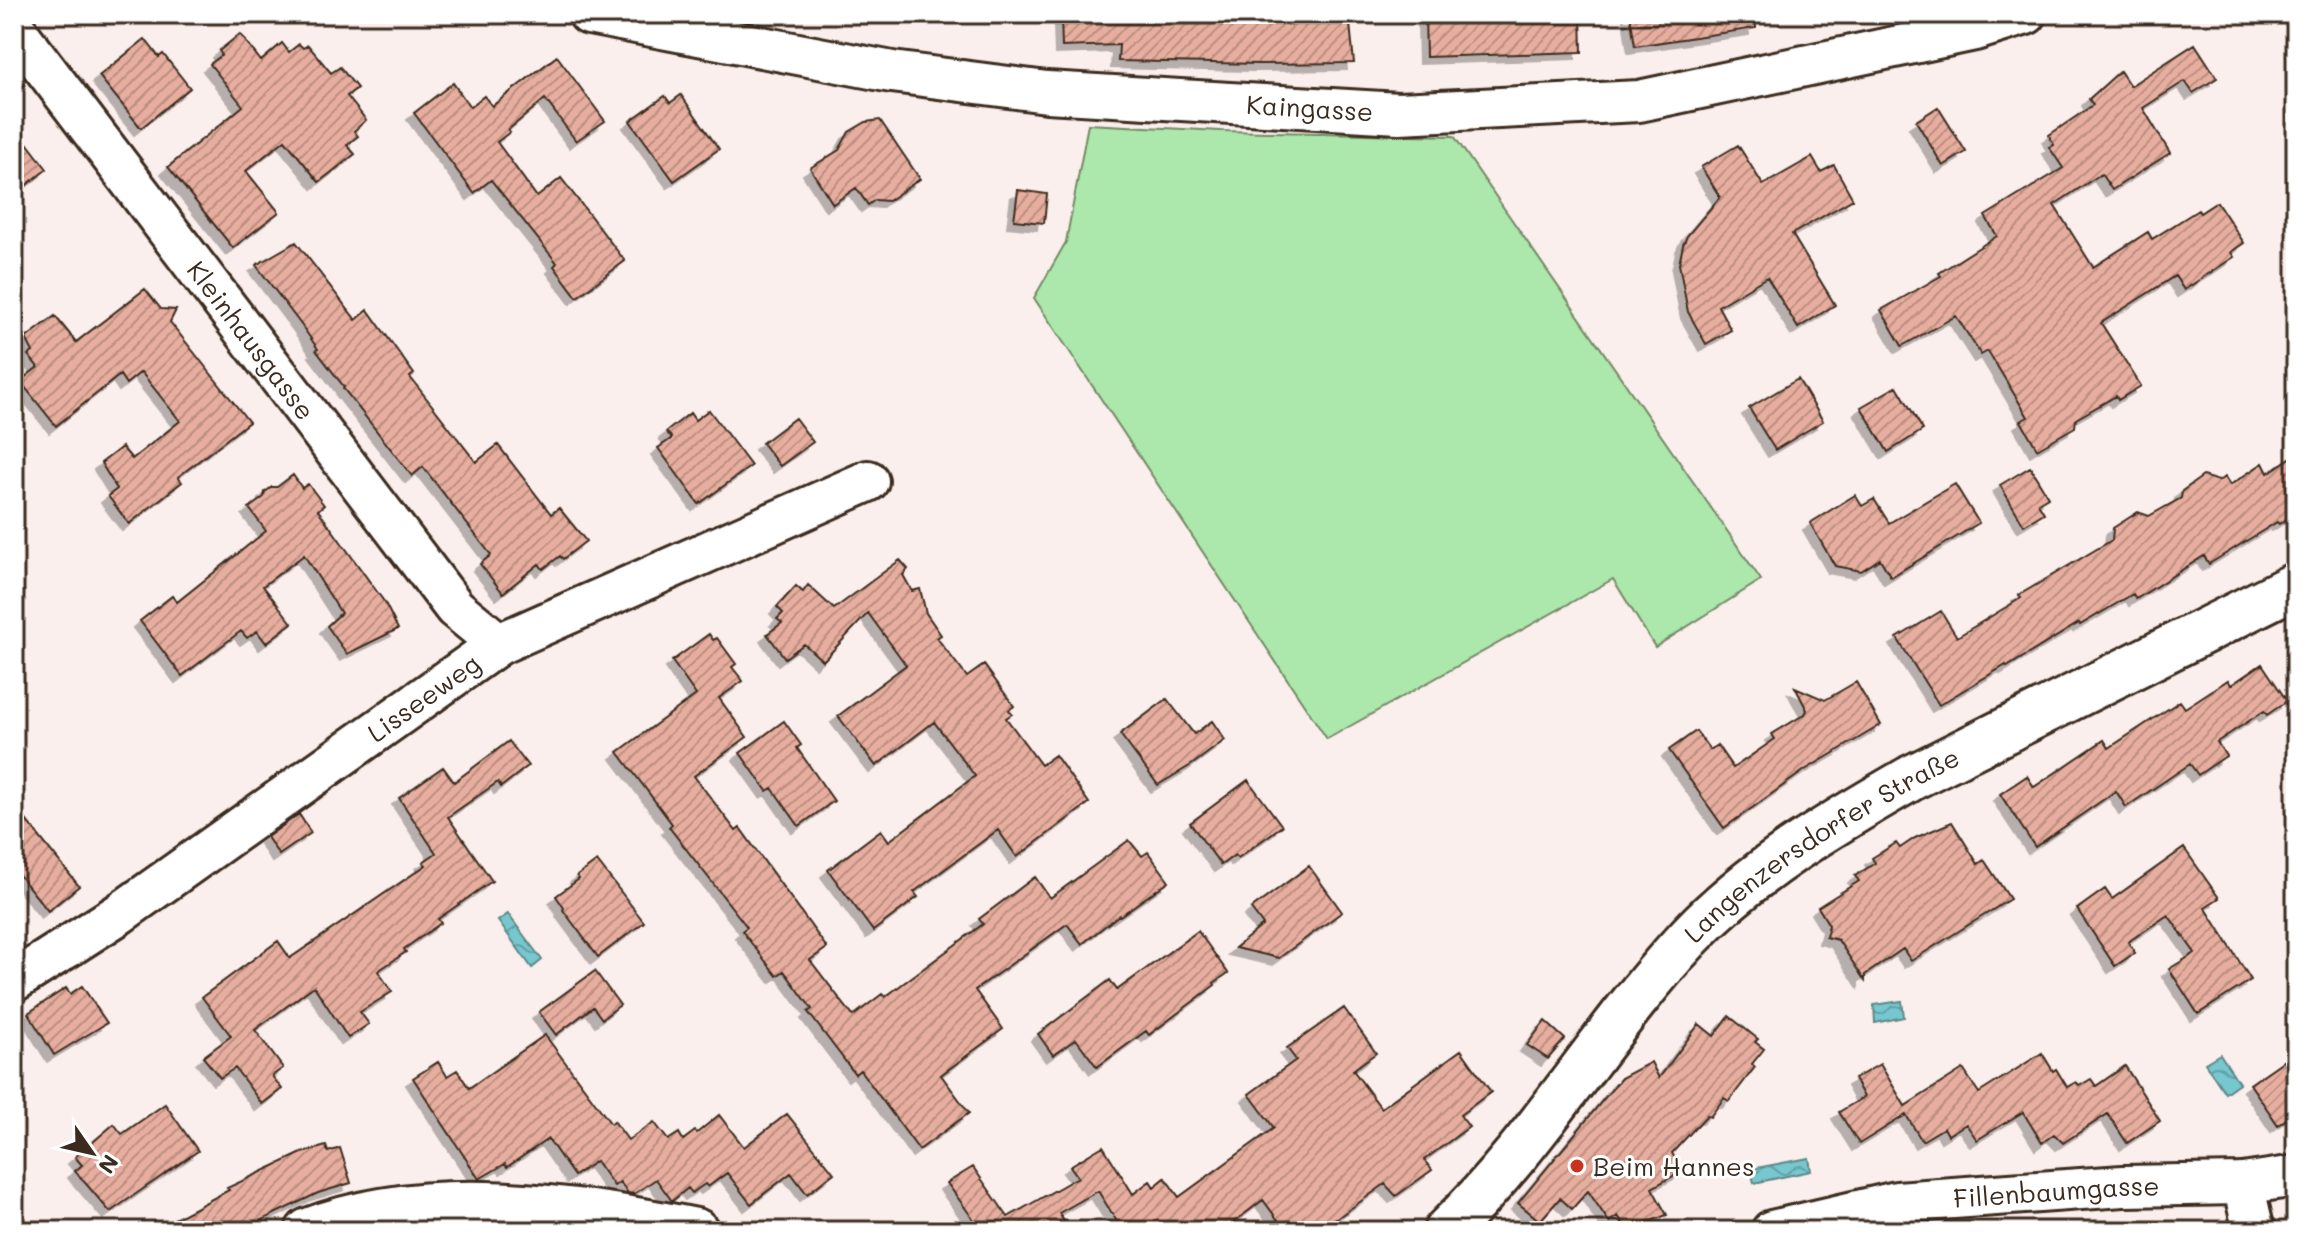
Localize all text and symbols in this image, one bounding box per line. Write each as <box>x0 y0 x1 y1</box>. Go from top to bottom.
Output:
street label: Kaingasse <box>1245 87 1374 128</box>
street label: Kleinhausgasse <box>180 254 323 426</box>
street label: Lisseeweg <box>360 646 486 749</box>
street label: Langenzersdorfer Straße <box>1676 740 1965 950</box>
north arrow <box>52 1113 132 1193</box>
text: N <box>92 1149 126 1179</box>
place label: Beim Hannes <box>1593 1149 1755 1183</box>
marker: Beim Hannes <box>1568 1157 1586 1175</box>
street label: Fillenbaumgasse <box>1952 1168 2160 1215</box>

